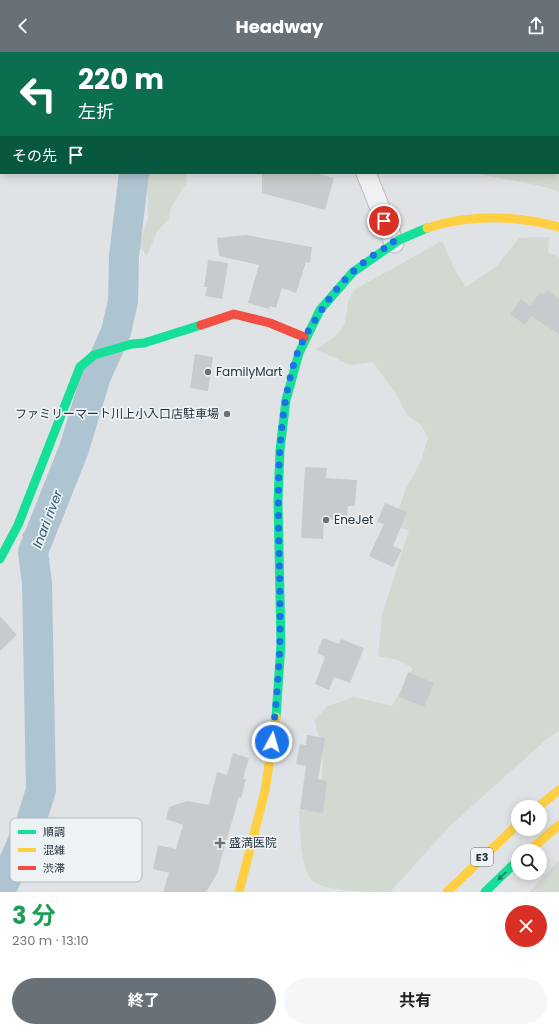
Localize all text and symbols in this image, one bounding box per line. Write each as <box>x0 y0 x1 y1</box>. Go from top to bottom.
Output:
text: Headway <box>236 14 323 39</box>
icon: back <box>12 15 34 37</box>
icon: share <box>525 15 547 37</box>
text: 220 m <box>78 60 164 99</box>
icon: left <box>12 68 64 120</box>
text: 左折 <box>78 99 114 124</box>
icon: arrive <box>65 144 87 166</box>
text: その先 <box>12 145 57 166</box>
pin <box>367 204 401 238</box>
icon: arrive <box>373 210 395 232</box>
place label: FamilyMart <box>216 363 282 380</box>
marker: FamilyMart <box>203 367 213 377</box>
place label: ファミリーマート川上小入口店駐車場 <box>15 405 219 422</box>
marker: ファミリーマート川上小入口店駐車場 <box>222 409 232 419</box>
water label: Inari river <box>28 486 68 551</box>
place label: EneJet <box>334 511 373 528</box>
marker: EneJet <box>321 515 331 525</box>
position arrow <box>251 721 293 763</box>
map controls <box>511 800 547 880</box>
button: sound <box>511 800 547 836</box>
legend <box>10 818 142 882</box>
text: 順調 <box>43 824 65 840</box>
place label: 盛満医院 <box>229 834 277 851</box>
marker: 盛満医院 <box>214 837 226 849</box>
text: 混雑 <box>43 842 65 858</box>
button: search <box>511 844 547 880</box>
road number: E3 <box>471 848 493 866</box>
text: 渋滞 <box>43 860 65 876</box>
one-way arrow <box>497 871 507 881</box>
text: 3 分 <box>12 899 56 932</box>
button: close <box>505 905 547 947</box>
text: 230 m · 13:10 <box>12 931 89 950</box>
button: 終了 <box>12 978 276 1024</box>
button: 共有 <box>284 978 547 1024</box>

